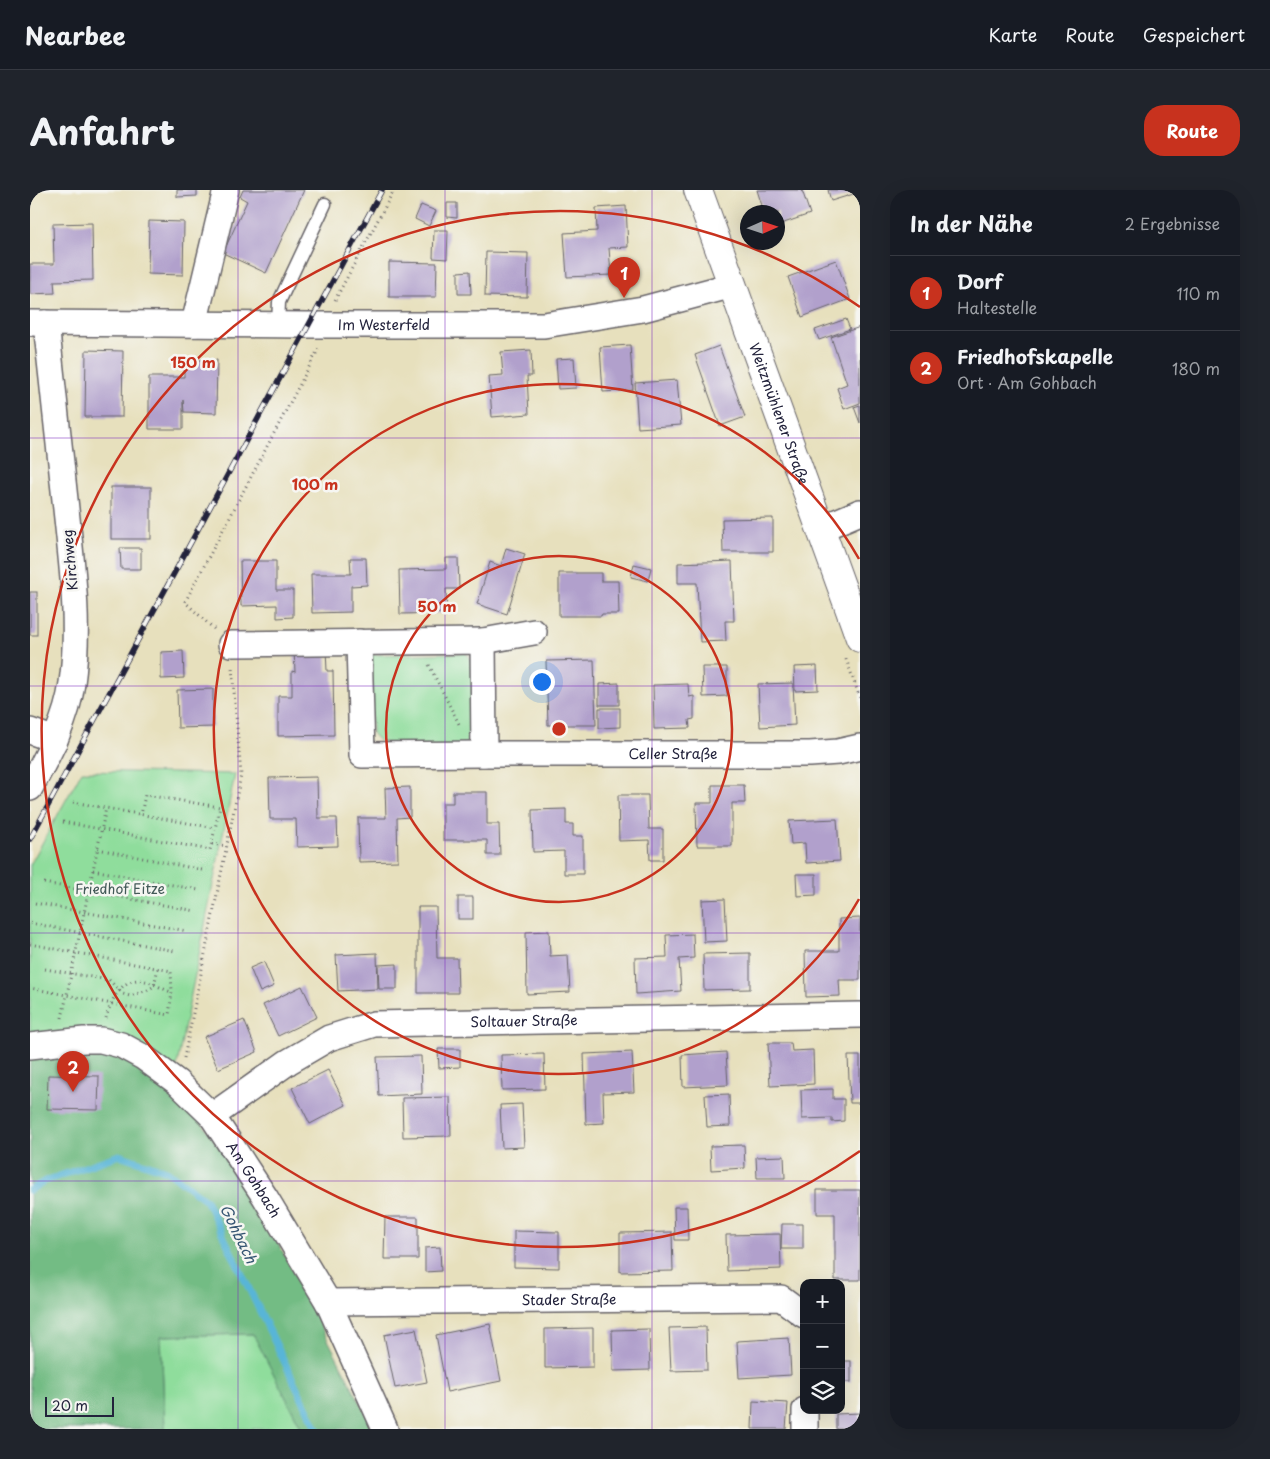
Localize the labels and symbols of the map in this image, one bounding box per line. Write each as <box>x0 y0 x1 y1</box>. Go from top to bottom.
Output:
north arrow <box>740 205 785 250</box>
pin: 1 <box>608 257 640 298</box>
street label: Im Westerfeld <box>338 314 430 335</box>
street label: Weitzmühlener Straße <box>744 340 815 487</box>
text: 150 m <box>170 350 216 373</box>
text: 100 m <box>292 472 338 495</box>
street label: Kirchweg <box>56 529 83 592</box>
text: 50 m <box>418 594 456 617</box>
your location <box>529 669 555 695</box>
centre of rings <box>550 720 568 738</box>
street label: Celler Straße <box>628 743 718 764</box>
park label: Friedhof Eitze <box>75 878 165 899</box>
street label: Soltauer Straße <box>470 1009 578 1032</box>
pin: 2 <box>57 1051 89 1092</box>
street label: Am Gohbach <box>221 1137 286 1222</box>
water label: Gohbach <box>215 1200 264 1267</box>
street label: Stader Straße <box>521 1288 617 1310</box>
scale bar <box>45 1394 114 1417</box>

